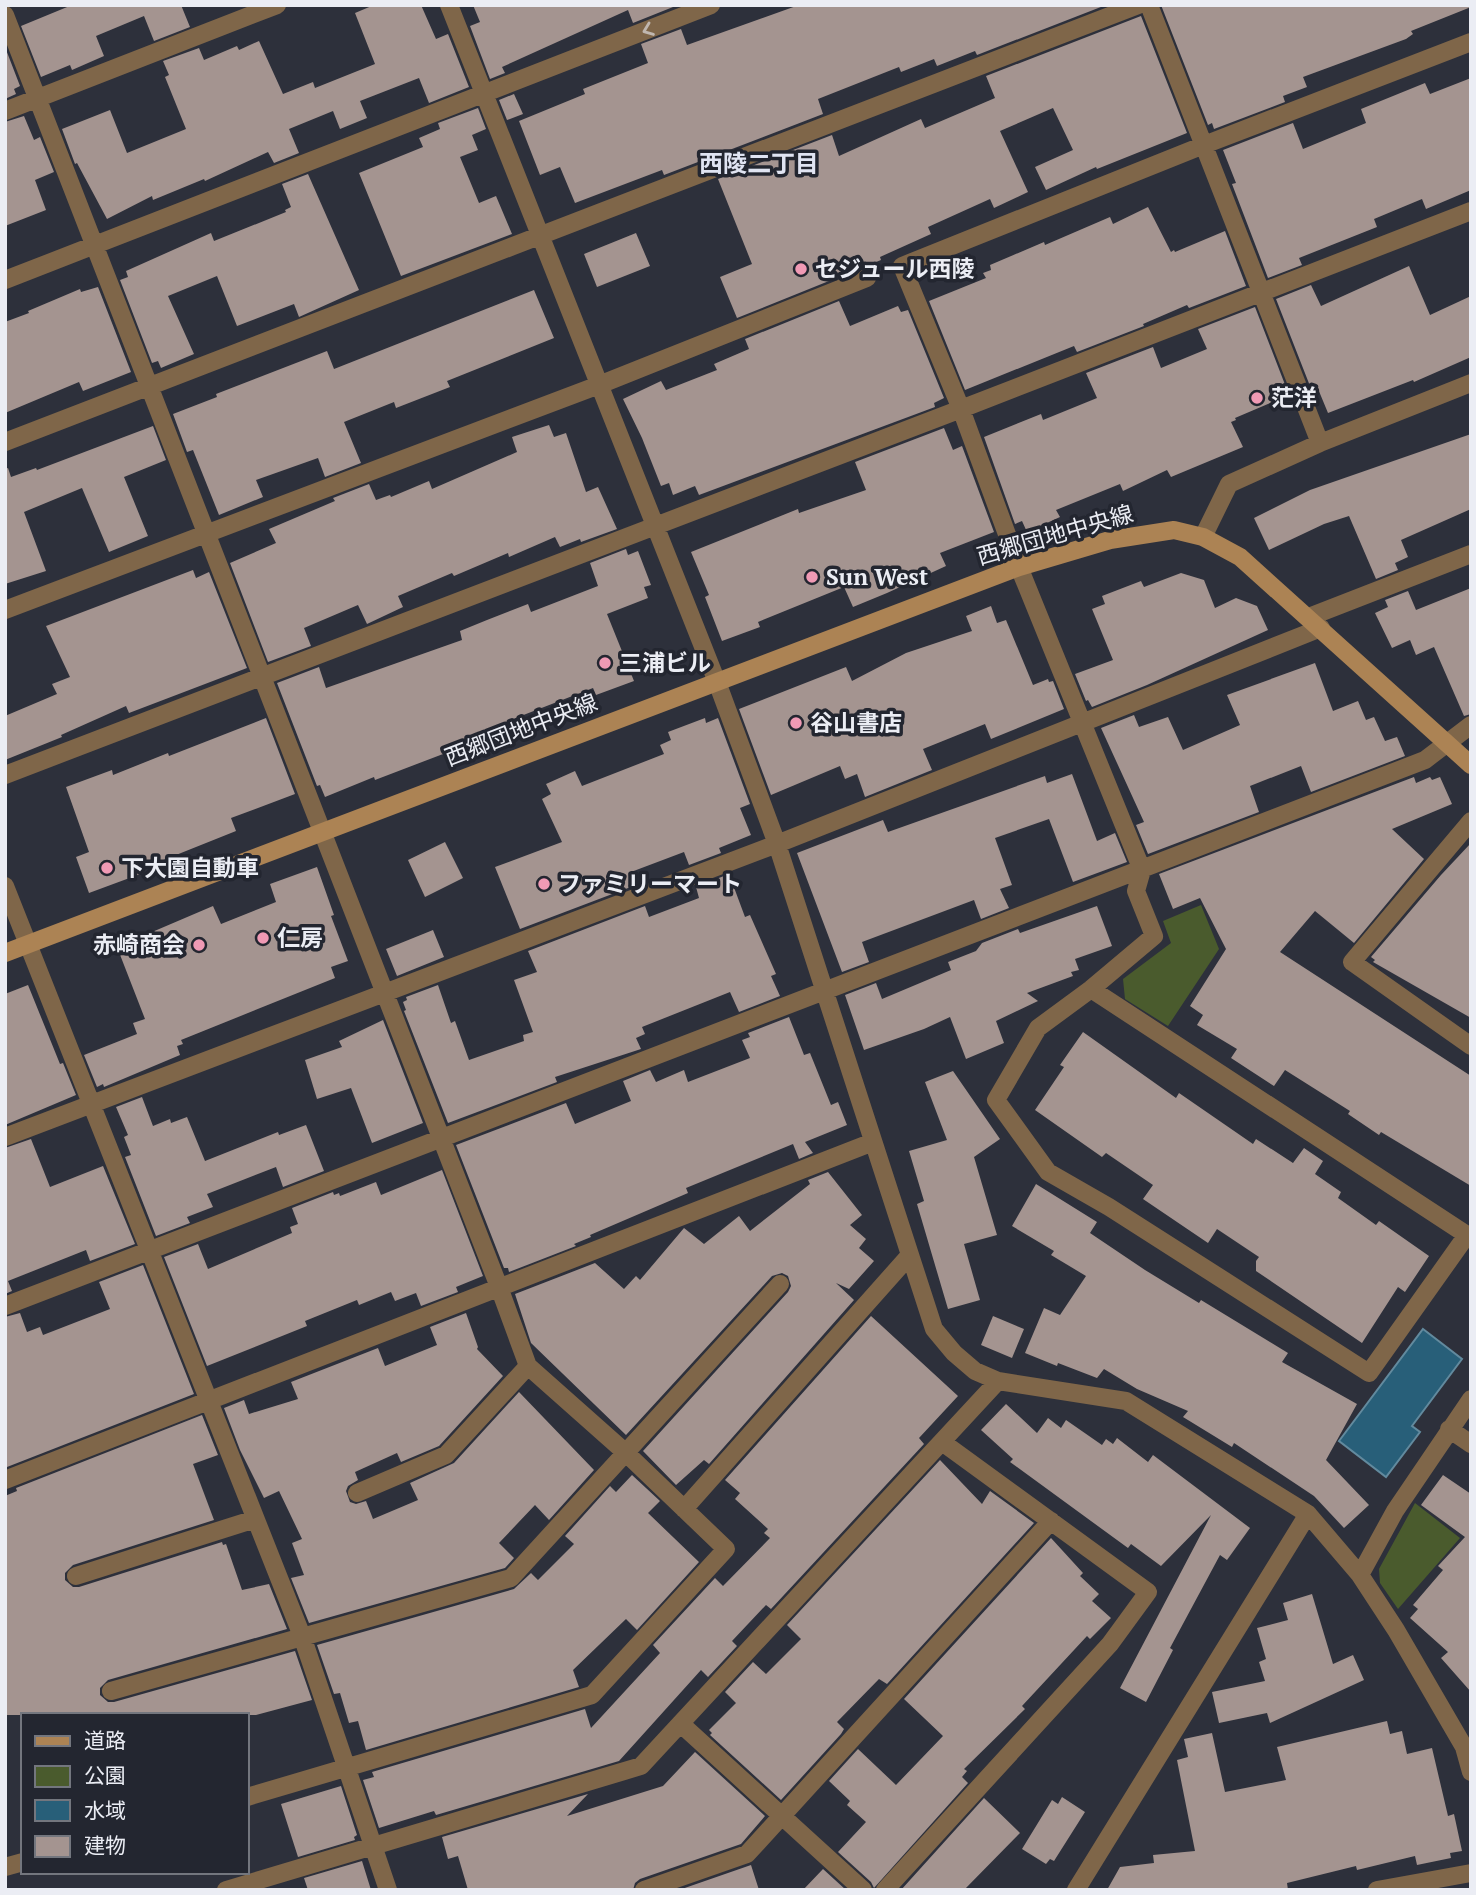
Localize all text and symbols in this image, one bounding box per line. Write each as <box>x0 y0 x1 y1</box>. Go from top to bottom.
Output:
one-way arrow <box>642 22 654 36</box>
district label: 西陵二丁目 <box>699 147 819 179</box>
place label: セジュール西陵 <box>815 253 974 284</box>
marker: セジュール西陵 <box>793 261 809 277</box>
place label: 茫洋 <box>1271 382 1317 413</box>
marker: 茫洋 <box>1249 390 1265 406</box>
street label: 西郷団地中央線 <box>973 497 1137 572</box>
place label: Sun West <box>826 561 928 592</box>
marker: Sun West <box>804 569 820 585</box>
place label: 三浦ビル <box>619 647 711 678</box>
marker: 三浦ビル <box>597 655 613 671</box>
street label: 西郷団地中央線 <box>440 686 602 773</box>
place label: 谷山書店 <box>810 707 902 738</box>
marker: 谷山書店 <box>788 715 804 731</box>
place label: 下大園自動車 <box>121 852 259 883</box>
marker: 下大園自動車 <box>99 860 115 876</box>
place label: ファミリーマート <box>558 868 742 899</box>
marker: ファミリーマート <box>536 876 552 892</box>
place label: 仁房 <box>277 922 323 953</box>
place label: 赤崎商会 <box>93 929 185 960</box>
marker: 仁房 <box>255 930 271 946</box>
marker: 赤崎商会 <box>191 937 207 953</box>
legend <box>21 1713 248 1874</box>
text: 道路 <box>84 1726 126 1754</box>
text: 公園 <box>84 1761 126 1789</box>
text: 水域 <box>84 1796 126 1824</box>
text: 建物 <box>84 1831 126 1859</box>

